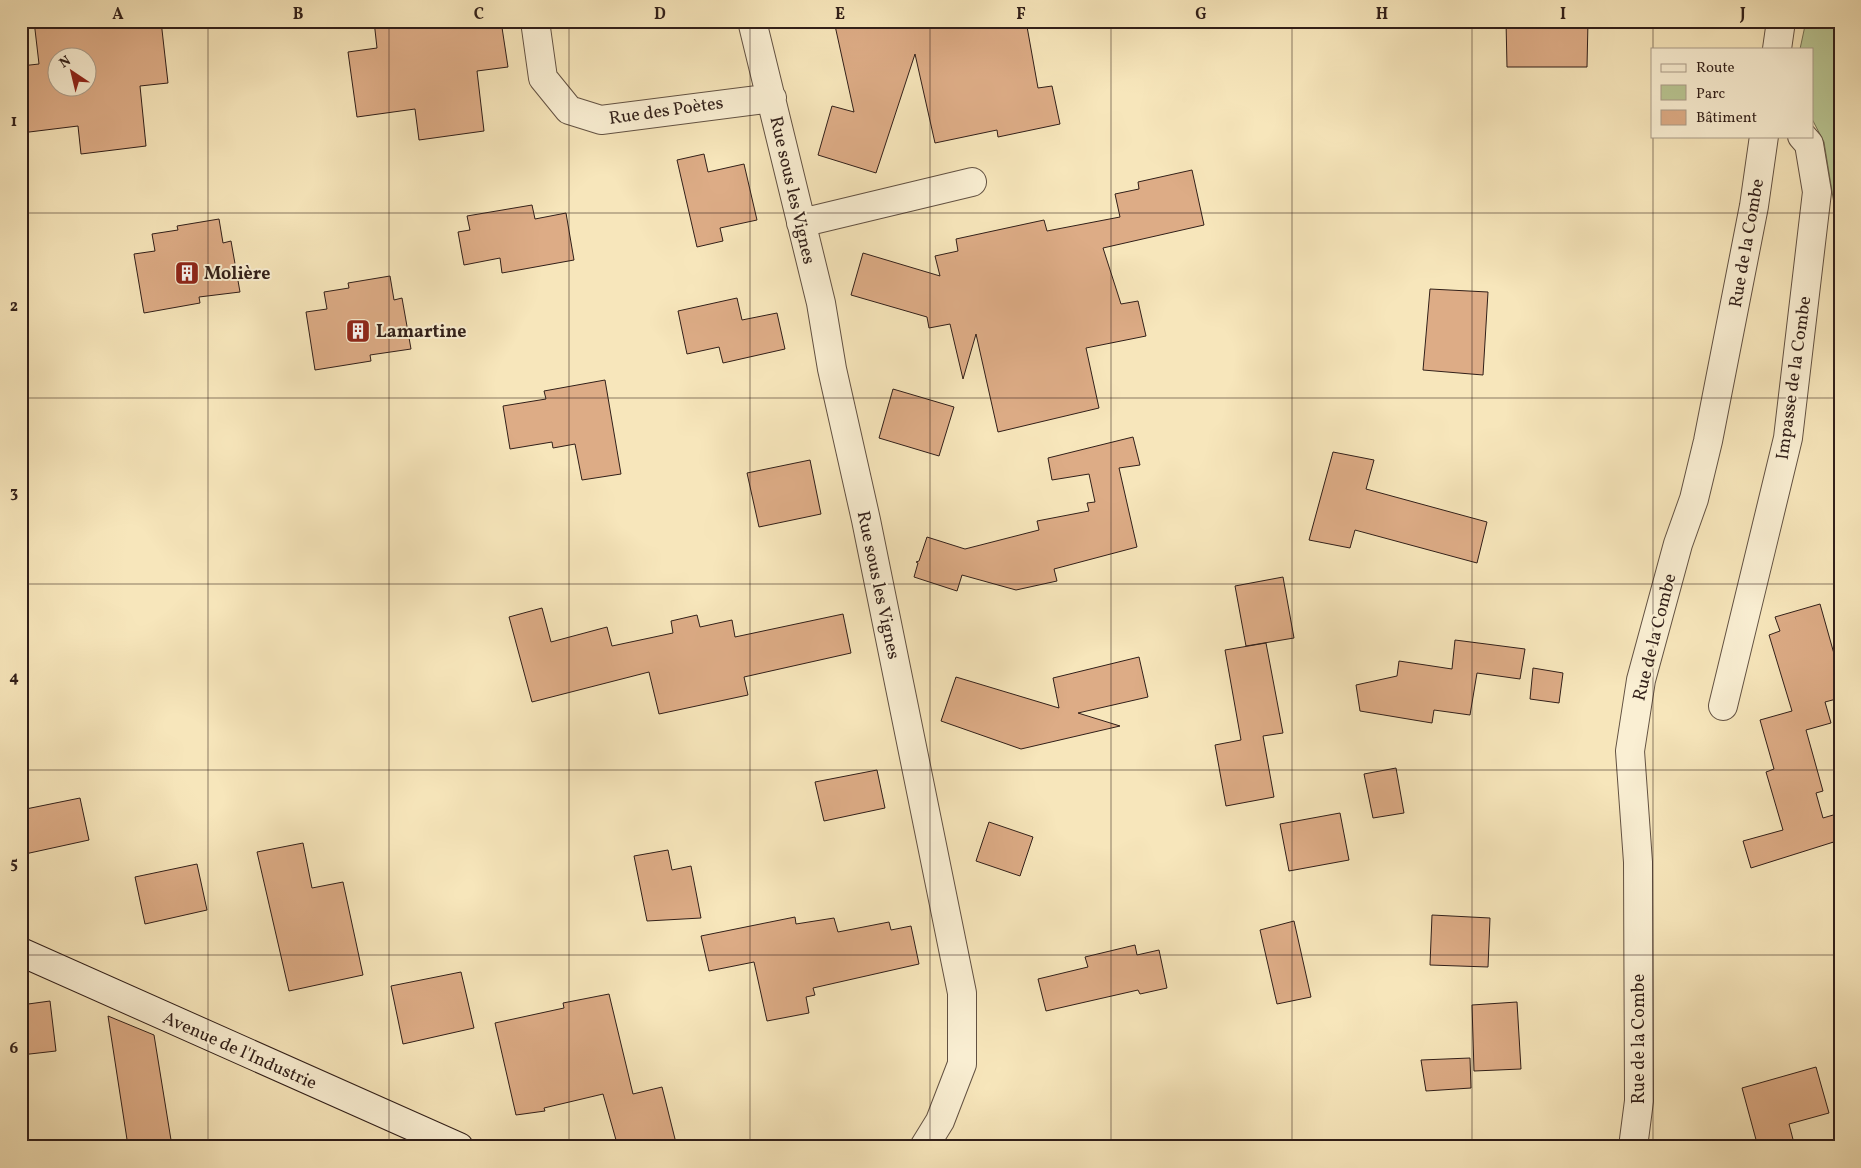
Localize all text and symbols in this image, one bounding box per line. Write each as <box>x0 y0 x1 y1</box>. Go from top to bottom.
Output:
text: A <box>112 4 124 26</box>
text: B <box>293 4 304 26</box>
text: C <box>474 4 484 26</box>
text: D <box>654 4 666 26</box>
text: E <box>835 4 845 26</box>
text: F <box>1016 4 1026 26</box>
text: G <box>1195 4 1207 26</box>
text: H <box>1376 4 1388 26</box>
text: I <box>1560 4 1566 26</box>
text: J <box>1739 4 1746 26</box>
north arrow <box>48 48 98 98</box>
legend <box>1651 48 1814 138</box>
text: N <box>56 52 75 73</box>
text: Route <box>1696 58 1735 79</box>
text: Parc <box>1696 84 1725 105</box>
street label: Rue des Poètes <box>607 91 725 132</box>
text: Bâtiment <box>1696 108 1757 129</box>
text: 1 <box>11 111 17 133</box>
street label: Rue sous les Vignes <box>762 114 821 267</box>
street label: Rue de la Combe <box>1724 177 1771 310</box>
building icon: Molière <box>174 260 200 286</box>
place label: Molière <box>204 262 270 287</box>
street label: Impasse de la Combe <box>1771 295 1818 462</box>
text: 2 <box>10 296 18 318</box>
building icon: Lamartine <box>345 318 371 344</box>
place label: Lamartine <box>376 320 466 345</box>
text: 3 <box>10 482 18 504</box>
street label: Rue sous les Vignes <box>850 509 905 662</box>
street label: Rue de la Combe <box>1628 571 1683 704</box>
text: 4 <box>9 667 19 689</box>
text: 5 <box>10 853 18 875</box>
street label: Rue de la Combe <box>1627 974 1652 1104</box>
street label: Avenue de l'Industrie <box>158 1006 321 1097</box>
text: 6 <box>10 1038 19 1060</box>

